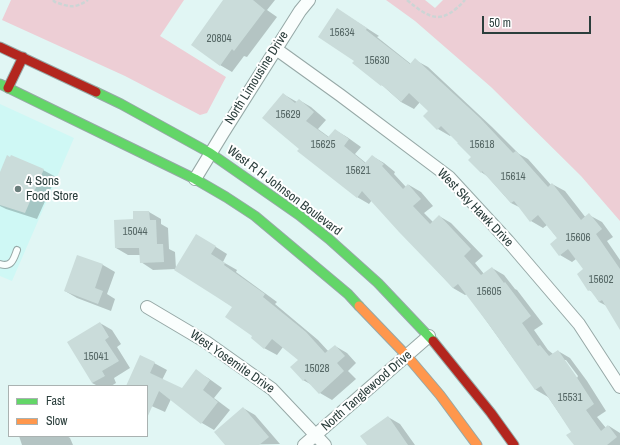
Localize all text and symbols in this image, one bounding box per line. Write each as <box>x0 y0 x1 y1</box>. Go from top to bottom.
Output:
scale bar <box>484 8 593 34</box>
text: 50 m <box>489 15 511 31</box>
house number: 15634 <box>329 26 355 40</box>
street label: North Limousine Drive <box>222 28 292 128</box>
house number: 20804 <box>206 32 232 46</box>
house number: 15630 <box>364 54 390 68</box>
house number: 15629 <box>275 108 301 122</box>
house number: 15625 <box>310 138 336 152</box>
house number: 15618 <box>469 138 495 152</box>
street label: West R H Johnson Boulevard <box>224 143 344 239</box>
house number: 15621 <box>345 164 371 178</box>
street label: West Sky Hawk Drive <box>434 166 516 250</box>
house number: 15614 <box>500 170 526 184</box>
place label: 4 Sons Food Store <box>26 174 78 205</box>
marker: 4 Sons Food Store <box>13 184 23 194</box>
house number: 15044 <box>122 225 148 239</box>
house number: 15606 <box>565 231 591 245</box>
house number: 15602 <box>588 273 614 287</box>
house number: 15605 <box>476 285 502 299</box>
street label: West Yosemite Drive <box>187 327 277 397</box>
street label: North Tanglewood Drive <box>319 348 415 434</box>
house number: 15041 <box>83 350 109 364</box>
house number: 15028 <box>304 362 330 376</box>
legend <box>8 385 148 437</box>
house number: 15531 <box>557 391 583 405</box>
text: Fast <box>46 393 65 409</box>
text: Slow <box>46 413 67 429</box>

